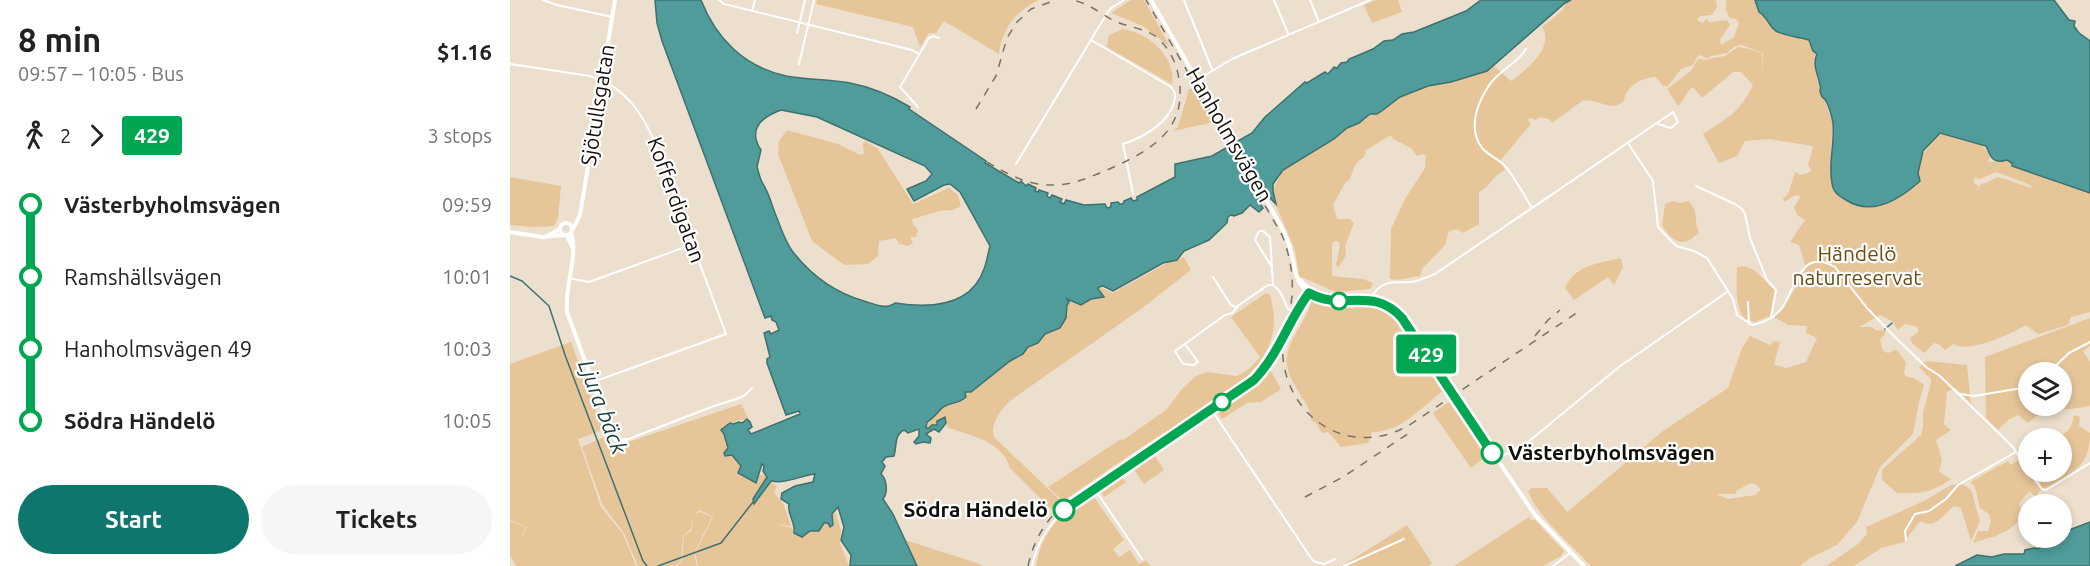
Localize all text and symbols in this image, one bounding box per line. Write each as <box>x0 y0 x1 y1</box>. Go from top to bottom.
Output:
text: 8 min <box>18 21 101 58</box>
text: $1.16 <box>437 39 492 64</box>
street label: Sjötullsgatan <box>576 42 618 167</box>
text: 09:57 – 10:05 · Bus <box>18 62 184 85</box>
street label: Hanholmsvägen <box>1182 63 1278 206</box>
icon: walk <box>18 119 51 152</box>
icon: forward <box>80 119 113 152</box>
text: 429 <box>134 123 170 147</box>
text: 2 <box>60 124 71 147</box>
text: 3 stops <box>428 124 492 147</box>
street label: Kofferdigatan <box>643 134 711 266</box>
text: Västerbyholmsvägen <box>64 192 281 217</box>
text: 09:59 <box>442 193 492 216</box>
park label: Händelö naturreservat <box>1793 241 1921 289</box>
text: Ramshällsvägen <box>64 264 222 289</box>
text: 10:01 <box>442 265 492 288</box>
unlabelled marker <box>1330 292 1348 310</box>
line badge: 429 <box>1392 334 1460 374</box>
text: Hanholmsvägen 49 <box>64 336 252 361</box>
text: 10:03 <box>442 337 492 360</box>
text: 429 <box>1408 342 1444 366</box>
water label: Ljura bäck <box>574 356 633 458</box>
map controls <box>2018 362 2072 548</box>
button: layers <box>2018 362 2072 416</box>
unlabelled marker <box>1213 393 1231 411</box>
text: Södra Händelö <box>64 408 215 433</box>
text: 10:05 <box>442 409 492 432</box>
button: + <box>2018 428 2072 482</box>
place label: Västerbyholmsvägen <box>1508 440 1715 464</box>
marker: Västerbyholmsvägen <box>1481 442 1503 464</box>
button: Start <box>18 485 249 554</box>
button: Tickets <box>261 485 492 554</box>
button: − <box>2018 494 2072 548</box>
place label: Södra Händelö <box>903 497 1048 521</box>
marker: Södra Händelö <box>1053 499 1075 521</box>

